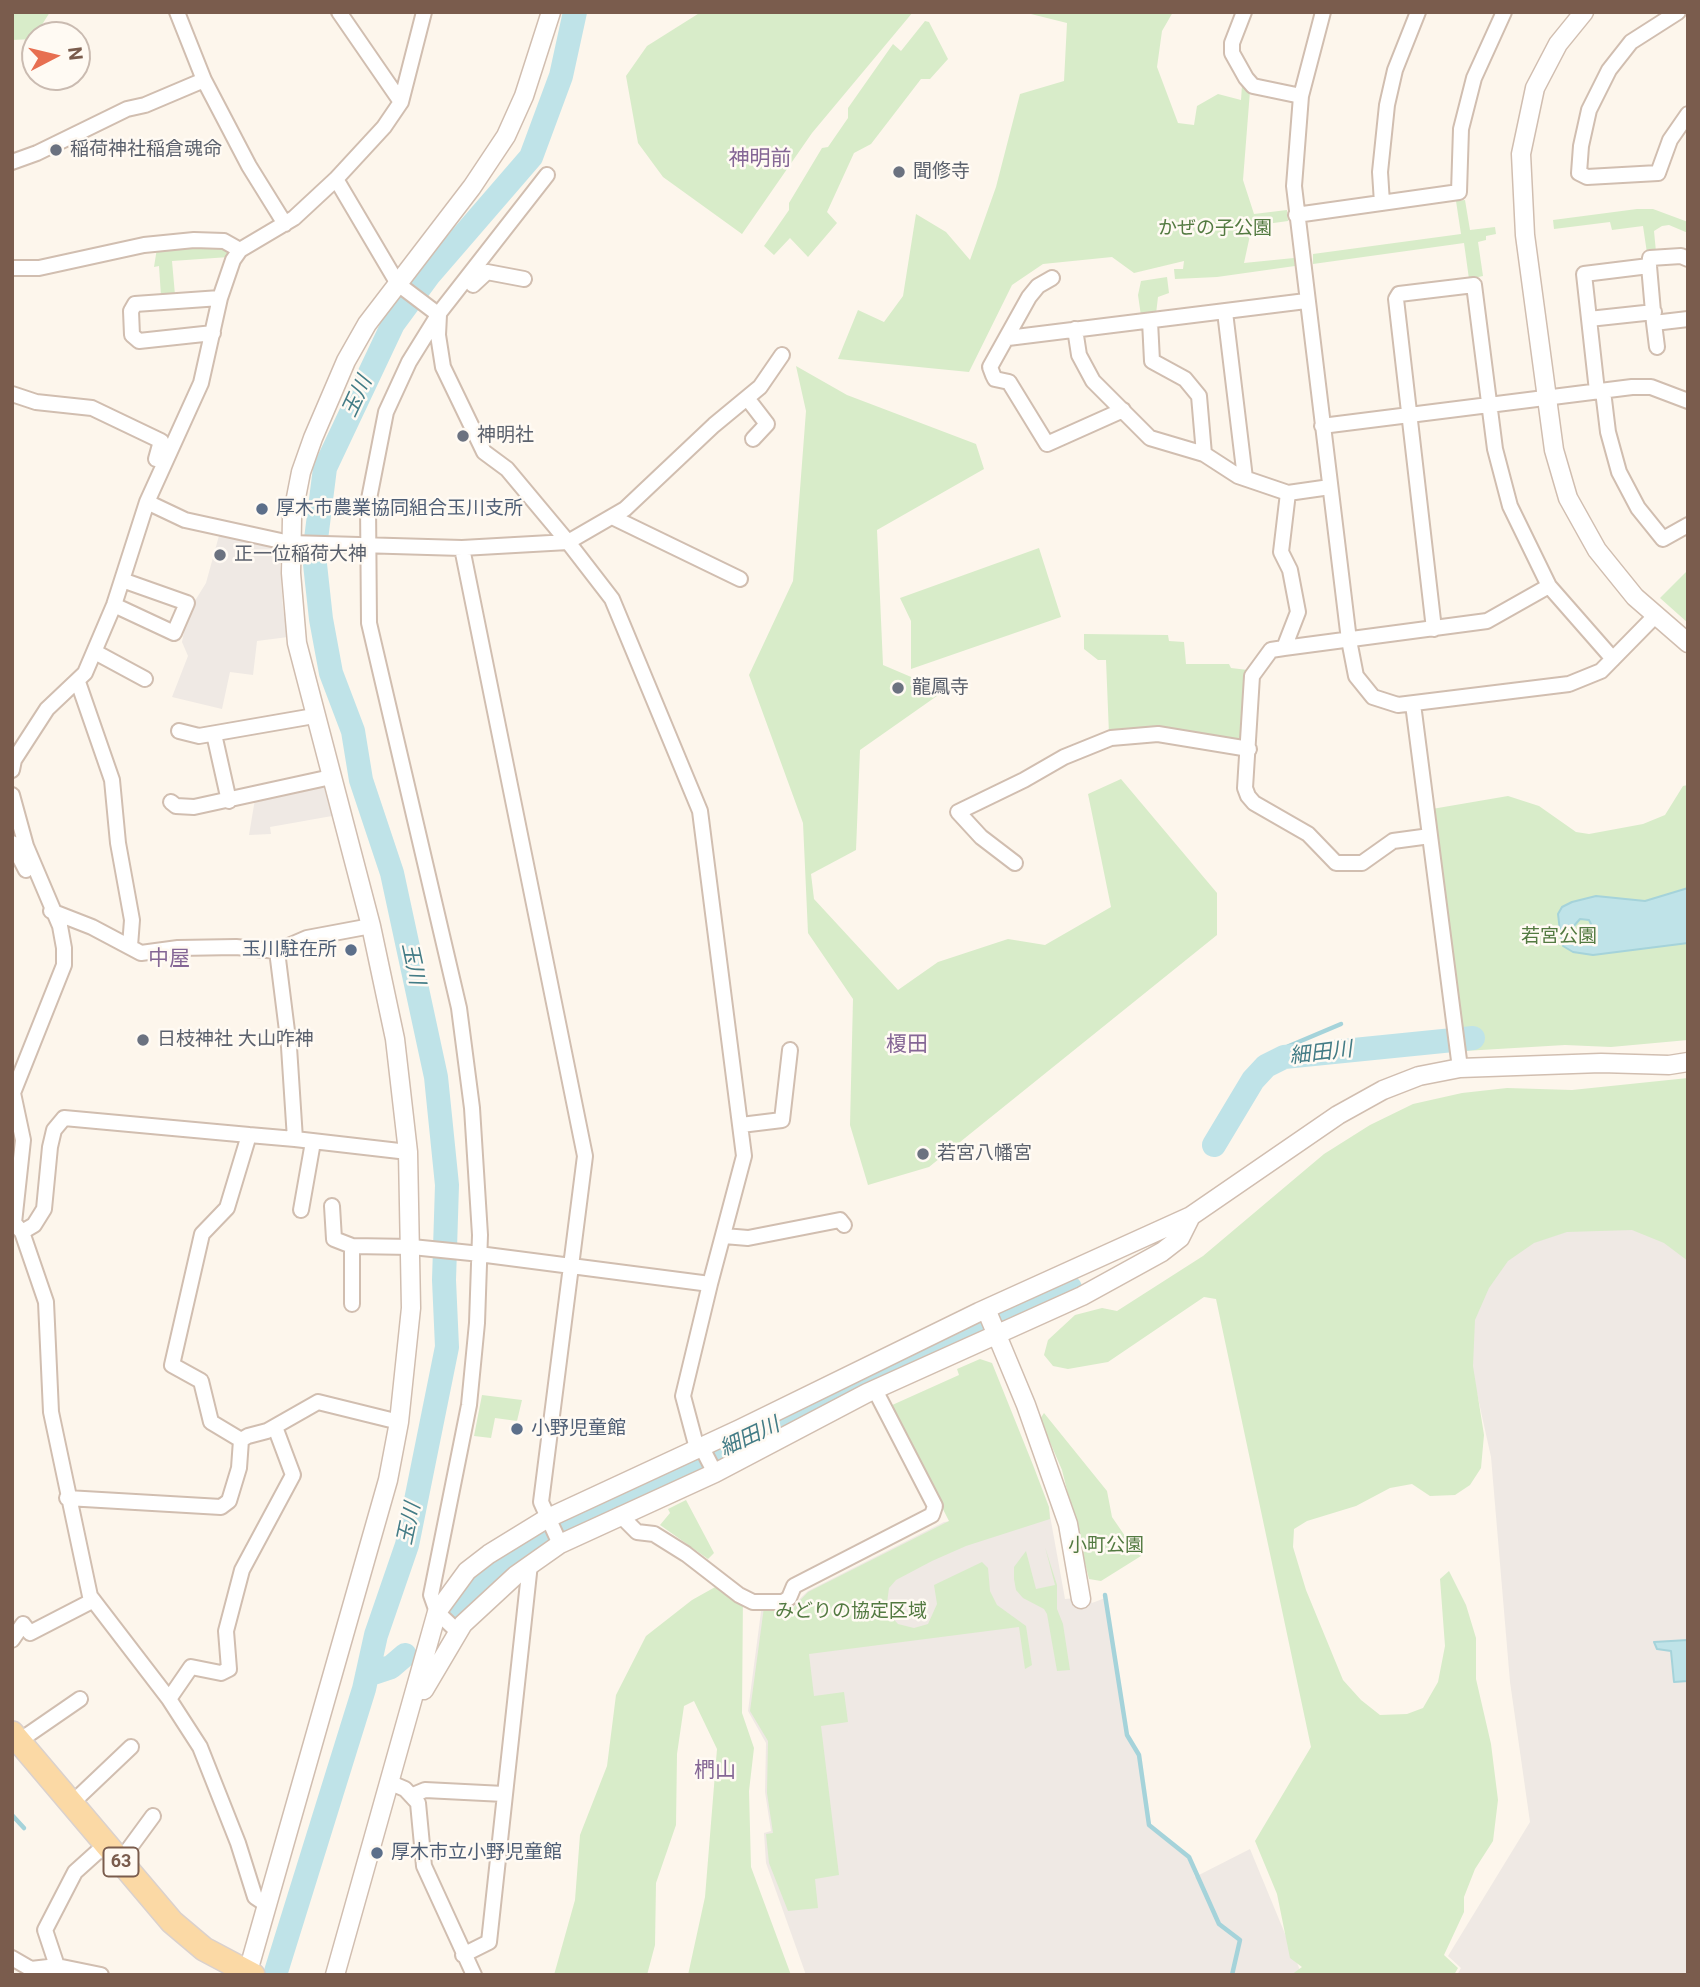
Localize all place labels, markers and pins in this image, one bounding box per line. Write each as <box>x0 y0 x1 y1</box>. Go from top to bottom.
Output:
place label: 稲荷神社稲倉魂命 <box>70 139 222 161</box>
marker: 稲荷神社稲倉魂命 <box>48 142 64 158</box>
place label: 聞修寺 <box>913 161 970 183</box>
marker: 聞修寺 <box>891 164 907 180</box>
place label: 神明社 <box>477 425 534 447</box>
marker: 神明社 <box>455 428 471 444</box>
place label: 厚木市農業協同組合玉川支所 <box>276 498 523 520</box>
marker: 厚木市農業協同組合玉川支所 <box>254 501 270 517</box>
place label: 正一位稲荷大神 <box>234 544 367 566</box>
marker: 正一位稲荷大神 <box>212 547 228 563</box>
place label: 龍鳳寺 <box>912 677 969 699</box>
marker: 龍鳳寺 <box>890 680 906 696</box>
place label: 玉川駐在所 <box>242 939 337 961</box>
marker: 玉川駐在所 <box>343 942 359 958</box>
place label: 日枝神社 大山咋神 <box>157 1029 314 1051</box>
marker: 日枝神社 大山咋神 <box>135 1032 151 1048</box>
place label: 若宮八幡宮 <box>937 1143 1032 1165</box>
marker: 若宮八幡宮 <box>915 1146 931 1162</box>
place label: 小野児童館 <box>531 1418 626 1440</box>
marker: 小野児童館 <box>509 1421 525 1437</box>
place label: 厚木市立小野児童館 <box>391 1842 562 1864</box>
marker: 厚木市立小野児童館 <box>369 1845 385 1861</box>

